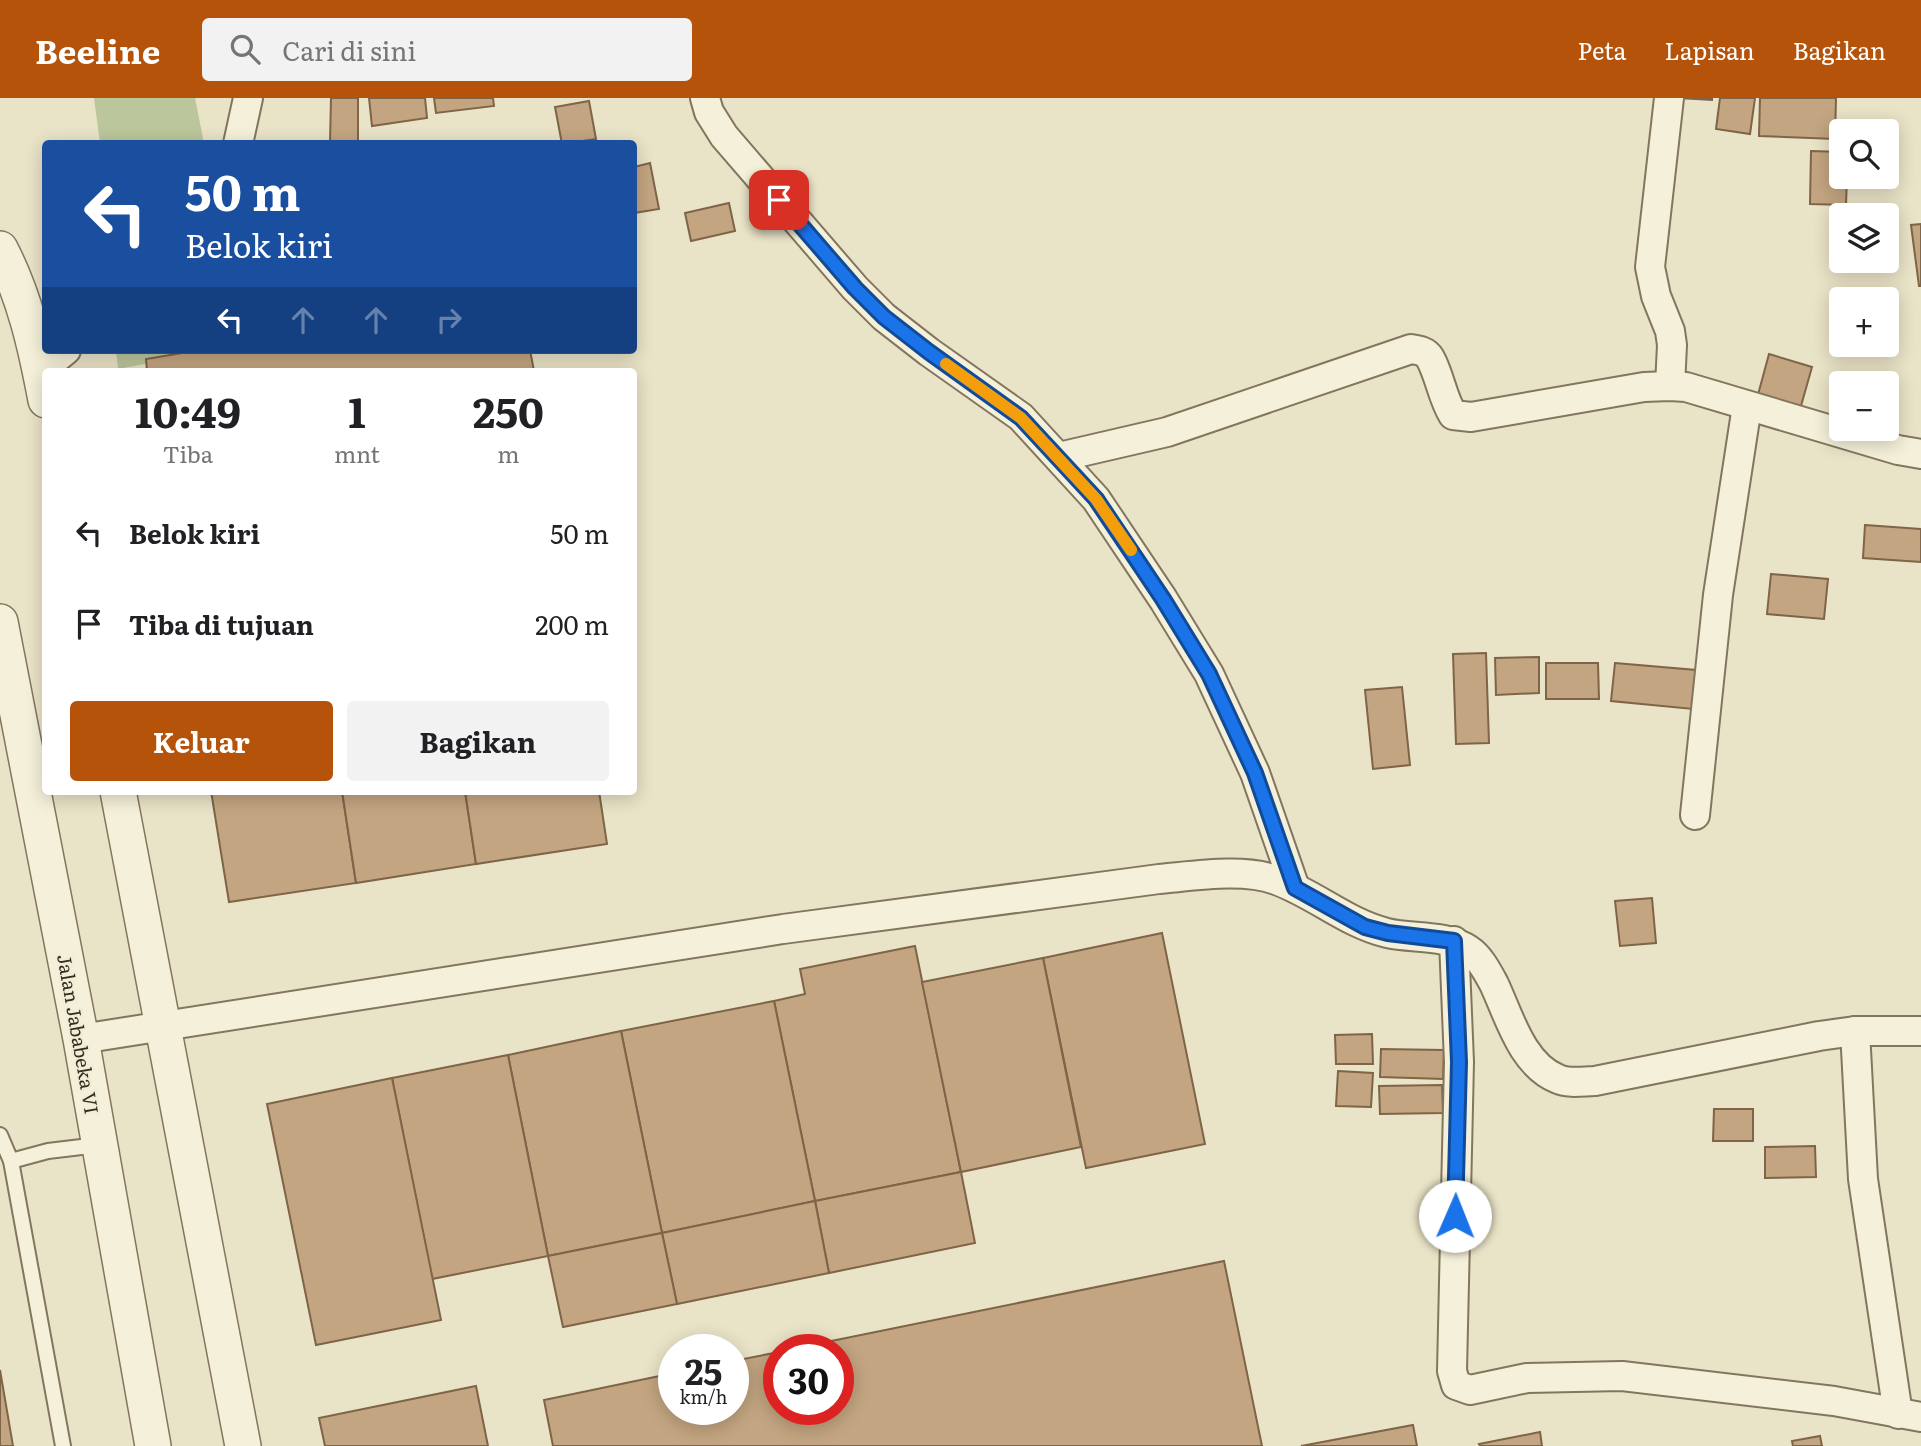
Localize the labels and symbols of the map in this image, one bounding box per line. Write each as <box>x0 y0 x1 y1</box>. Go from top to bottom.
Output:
pin <box>749 170 809 230</box>
street label: Jalan Jababeka VI <box>51 952 107 1116</box>
position arrow <box>1418 1179 1492 1253</box>
speed limit sign: 30 <box>763 1334 854 1425</box>

